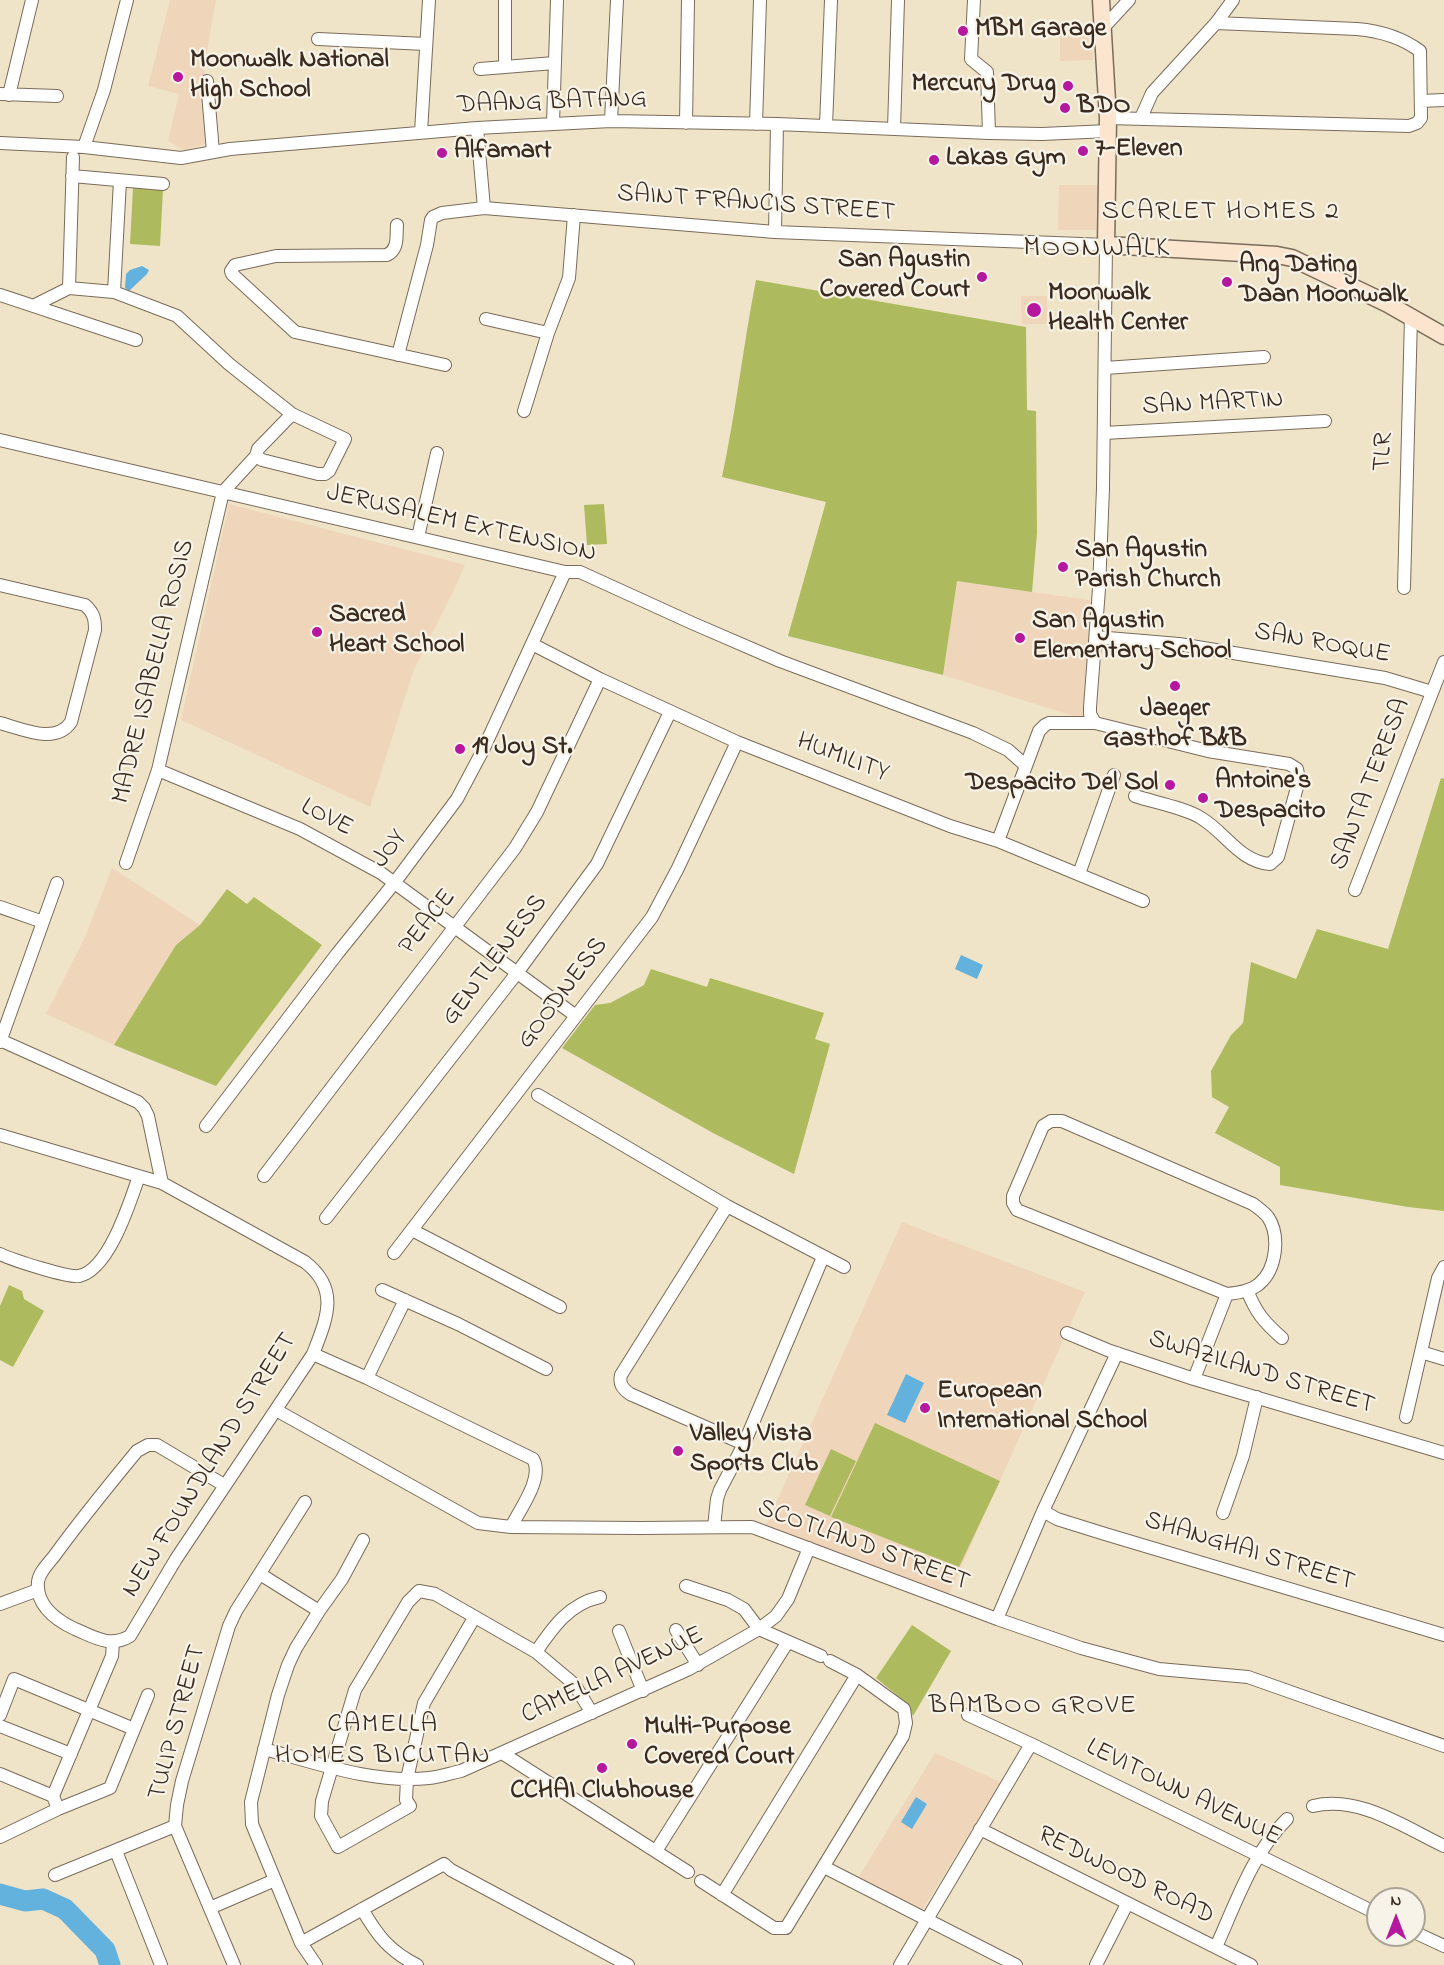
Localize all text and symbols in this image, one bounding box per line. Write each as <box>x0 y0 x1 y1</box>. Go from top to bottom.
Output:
place label: MBM Garage <box>975 15 1106 47</box>
marker: MBM Garage <box>956 24 970 38</box>
place label: Moonwalk National High School <box>190 46 389 107</box>
marker: Moonwalk National High School <box>171 70 185 84</box>
place label: Mercury Drug <box>912 70 1056 102</box>
marker: Mercury Drug <box>1061 79 1075 93</box>
street label: DAANG BATANG <box>457 85 647 123</box>
place label: BDO <box>1077 92 1131 124</box>
marker: BDO <box>1058 101 1072 115</box>
place label: 7-Eleven <box>1095 135 1183 167</box>
place label: Alfamart <box>454 137 551 169</box>
place label: Lakas Gym <box>946 144 1066 176</box>
marker: 7-Eleven <box>1076 144 1090 158</box>
marker: Alfamart <box>435 146 449 160</box>
marker: Lakas Gym <box>927 153 941 167</box>
street label: SAINT FRANCIS STREET <box>616 180 896 230</box>
district label: SCARLET HOMES 2 <box>1102 198 1340 230</box>
district label: MOONWALK <box>1023 233 1171 267</box>
place label: San Agustin Covered Court <box>820 246 970 308</box>
place label: Ang Dating Daan Moonwalk <box>1239 251 1408 312</box>
marker: San Agustin Covered Court <box>975 270 989 284</box>
marker: Ang Dating Daan Moonwalk <box>1220 275 1234 289</box>
place label: Moonwalk Health Center <box>1048 279 1188 340</box>
marker: Moonwalk Health Center <box>1025 301 1043 319</box>
street label: SAN MARTIN <box>1142 386 1284 424</box>
street label: TLR <box>1369 432 1401 472</box>
street label: JERUSALEM EXTENSION <box>323 479 599 571</box>
place label: San Agustin Parish Church <box>1075 536 1221 598</box>
street label: MADRE ISABELLA ROSIS <box>107 537 203 807</box>
marker: San Agustin Parish Church <box>1056 560 1070 574</box>
place label: Sacred Heart School <box>329 601 464 662</box>
place label: San Agustin Elementary School <box>1032 607 1231 668</box>
street label: SAN ROQUE <box>1252 618 1392 672</box>
marker: Sacred Heart School <box>310 625 324 639</box>
marker: San Agustin Elementary School <box>1013 631 1027 645</box>
marker: Jaeger Gasthof B&B <box>1168 679 1182 693</box>
place label: Jaeger Gasthof B&B <box>1103 695 1247 756</box>
street label: SANTA TERESA <box>1325 695 1419 875</box>
street label: HUMILITY <box>792 727 892 791</box>
place label: 19 Joy St. <box>472 733 572 765</box>
marker: 19 Joy St. <box>453 742 467 756</box>
place label: Antoine's Despacito <box>1215 767 1326 828</box>
place label: Despacito Del Sol <box>965 769 1158 801</box>
marker: Despacito Del Sol <box>1163 778 1177 792</box>
marker: Antoine's Despacito <box>1196 791 1210 805</box>
street label: LOVE <box>295 793 357 845</box>
street label: JOY <box>367 825 415 875</box>
street label: PEACE <box>394 884 464 962</box>
street label: GENTLENESS <box>436 889 556 1033</box>
street label: GOODNESS <box>512 932 616 1056</box>
street label: SWAZILAND STREET <box>1144 1325 1378 1423</box>
street label: NEW FOUNDLAND STREET <box>117 1328 305 1604</box>
place label: European International School <box>937 1377 1147 1438</box>
marker: European International School <box>918 1401 932 1415</box>
place label: Valley Vista Sports Club <box>690 1420 818 1482</box>
marker: Valley Vista Sports Club <box>671 1444 685 1458</box>
street label: SCOTLAND STREET <box>753 1494 973 1600</box>
street label: SHANGHAI STREET <box>1140 1506 1358 1600</box>
street label: CAMELLA AVENUE <box>517 1621 709 1733</box>
street label: TULIP STREET <box>143 1642 215 1804</box>
district label: BAMBOO GROVE <box>929 1692 1137 1724</box>
district label: CAMELLA HOMES BICUTAN <box>275 1711 491 1774</box>
place label: Multi-Purpose Covered Court <box>644 1713 794 1774</box>
street label: LEVITOWN AVENUE <box>1080 1733 1286 1855</box>
marker: Multi-Purpose Covered Court <box>625 1737 639 1751</box>
marker: CCHAI Clubhouse <box>595 1761 609 1775</box>
place label: CCHAI Clubhouse <box>510 1777 694 1809</box>
street label: REDWOOD ROAD <box>1032 1821 1218 1933</box>
north arrow <box>1366 1887 1426 1947</box>
text: N <box>1391 1889 1401 1913</box>

